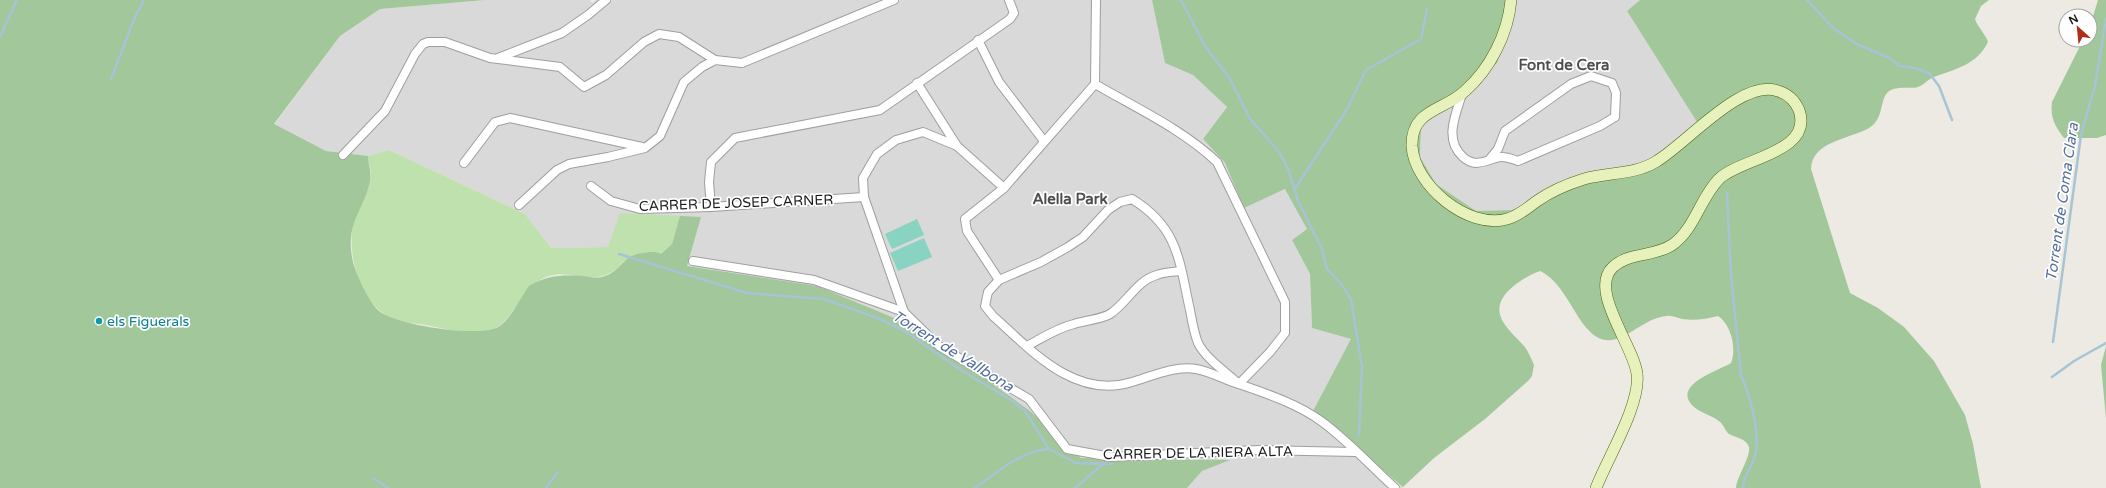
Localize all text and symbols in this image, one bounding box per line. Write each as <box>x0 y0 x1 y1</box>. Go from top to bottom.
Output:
north arrow <box>2058 8 2098 48</box>
text: N <box>2067 12 2081 27</box>
district label: Font de Cera <box>1519 56 1609 74</box>
water label: Torrent de Coma Clara <box>2042 121 2082 282</box>
district label: Alella Park <box>1032 190 1108 208</box>
street label: CARRER DE JOSEP CARNER <box>639 191 834 215</box>
water label: Torrent de Vallbona <box>889 307 1017 396</box>
place label: els Figuerals <box>107 313 190 330</box>
marker: els Figuerals <box>94 316 104 326</box>
street label: CARRER DE LA RIERA ALTA <box>1103 443 1293 463</box>

